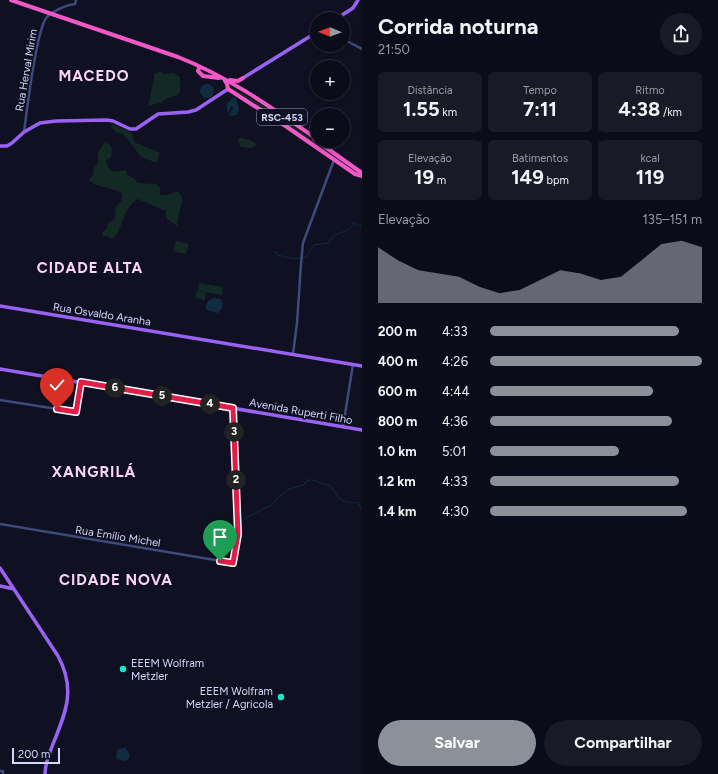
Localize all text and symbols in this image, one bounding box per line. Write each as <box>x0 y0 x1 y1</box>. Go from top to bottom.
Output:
north arrow <box>310 12 350 52</box>
map controls <box>310 12 350 148</box>
text: Corrida noturna <box>378 13 538 40</box>
button: share <box>660 13 702 55</box>
street label: Rua Herval Mirim <box>13 28 40 112</box>
text: 21:50 <box>378 42 410 57</box>
button: + <box>310 60 350 100</box>
district label: MACEDO <box>58 67 130 85</box>
text: Distância <box>407 84 453 97</box>
text: Tempo <box>523 84 557 97</box>
text: Ritmo <box>635 84 665 97</box>
text: 1.55 <box>403 97 440 121</box>
text: 7:11 <box>523 97 557 121</box>
text: 4:38 <box>618 97 660 121</box>
text: km <box>440 106 457 119</box>
text: /km <box>660 106 682 119</box>
button: − <box>310 108 350 148</box>
road number: RSC-453 <box>257 109 307 125</box>
text: Elevação <box>408 152 452 165</box>
text: Batimentos <box>512 152 568 165</box>
text: kcal <box>640 152 660 165</box>
text: 19 <box>414 165 434 189</box>
text: 149 <box>511 165 544 189</box>
text: 119 <box>636 165 664 189</box>
text: m <box>434 174 446 187</box>
text: bpm <box>544 174 569 187</box>
text: Elevação <box>378 212 430 227</box>
text: 135–151 m <box>642 212 702 227</box>
district label: CIDADE ALTA <box>37 259 143 277</box>
street label: Rua Osvaldo Aranha <box>52 300 152 329</box>
text: 200 m <box>378 324 417 339</box>
text: 4:33 <box>442 324 468 339</box>
text: 400 m <box>378 354 418 369</box>
text: 4:26 <box>442 354 468 369</box>
pin <box>40 368 74 409</box>
icon: check <box>46 374 68 396</box>
pin: 6 <box>105 378 125 398</box>
text: 6 <box>112 381 118 394</box>
text: 600 m <box>378 384 417 399</box>
text: 4:44 <box>442 384 470 399</box>
pin: 5 <box>152 386 172 406</box>
text: 5 <box>159 389 165 402</box>
pin: 4 <box>200 394 220 414</box>
street label: Avenida Ruperti Filho <box>248 396 354 427</box>
text: 4 <box>207 397 213 410</box>
text: 800 m <box>378 414 417 429</box>
text: 4:36 <box>442 414 468 429</box>
pin: 3 <box>224 422 244 442</box>
text: 3 <box>231 425 237 438</box>
text: 1.0 km <box>378 444 417 459</box>
text: 5:01 <box>442 444 466 459</box>
district label: XANGRILÁ <box>52 463 136 481</box>
pin: 2 <box>226 470 246 490</box>
text: 2 <box>233 473 239 486</box>
text: 1.2 km <box>378 474 416 489</box>
text: 4:33 <box>442 474 468 489</box>
text: 1.4 km <box>378 504 416 519</box>
text: 4:30 <box>442 504 469 519</box>
pin <box>203 520 237 561</box>
street label: Rua Emílio Michel <box>74 523 162 550</box>
icon: arrive <box>209 526 231 548</box>
district label: CIDADE NOVA <box>59 571 173 589</box>
place label: EEEM Wolfram Metzler <box>131 657 204 683</box>
marker: EEEM Wolfram Metzler <box>118 664 128 674</box>
place label: EEEM Wolfram Metzler / Agricola <box>186 685 273 711</box>
marker: EEEM Wolfram Metzler / Agricola <box>276 692 286 702</box>
button: Salvar <box>378 720 536 766</box>
button: Compartilhar <box>544 720 702 766</box>
scale bar <box>12 746 60 765</box>
text: 200 m <box>18 748 50 761</box>

